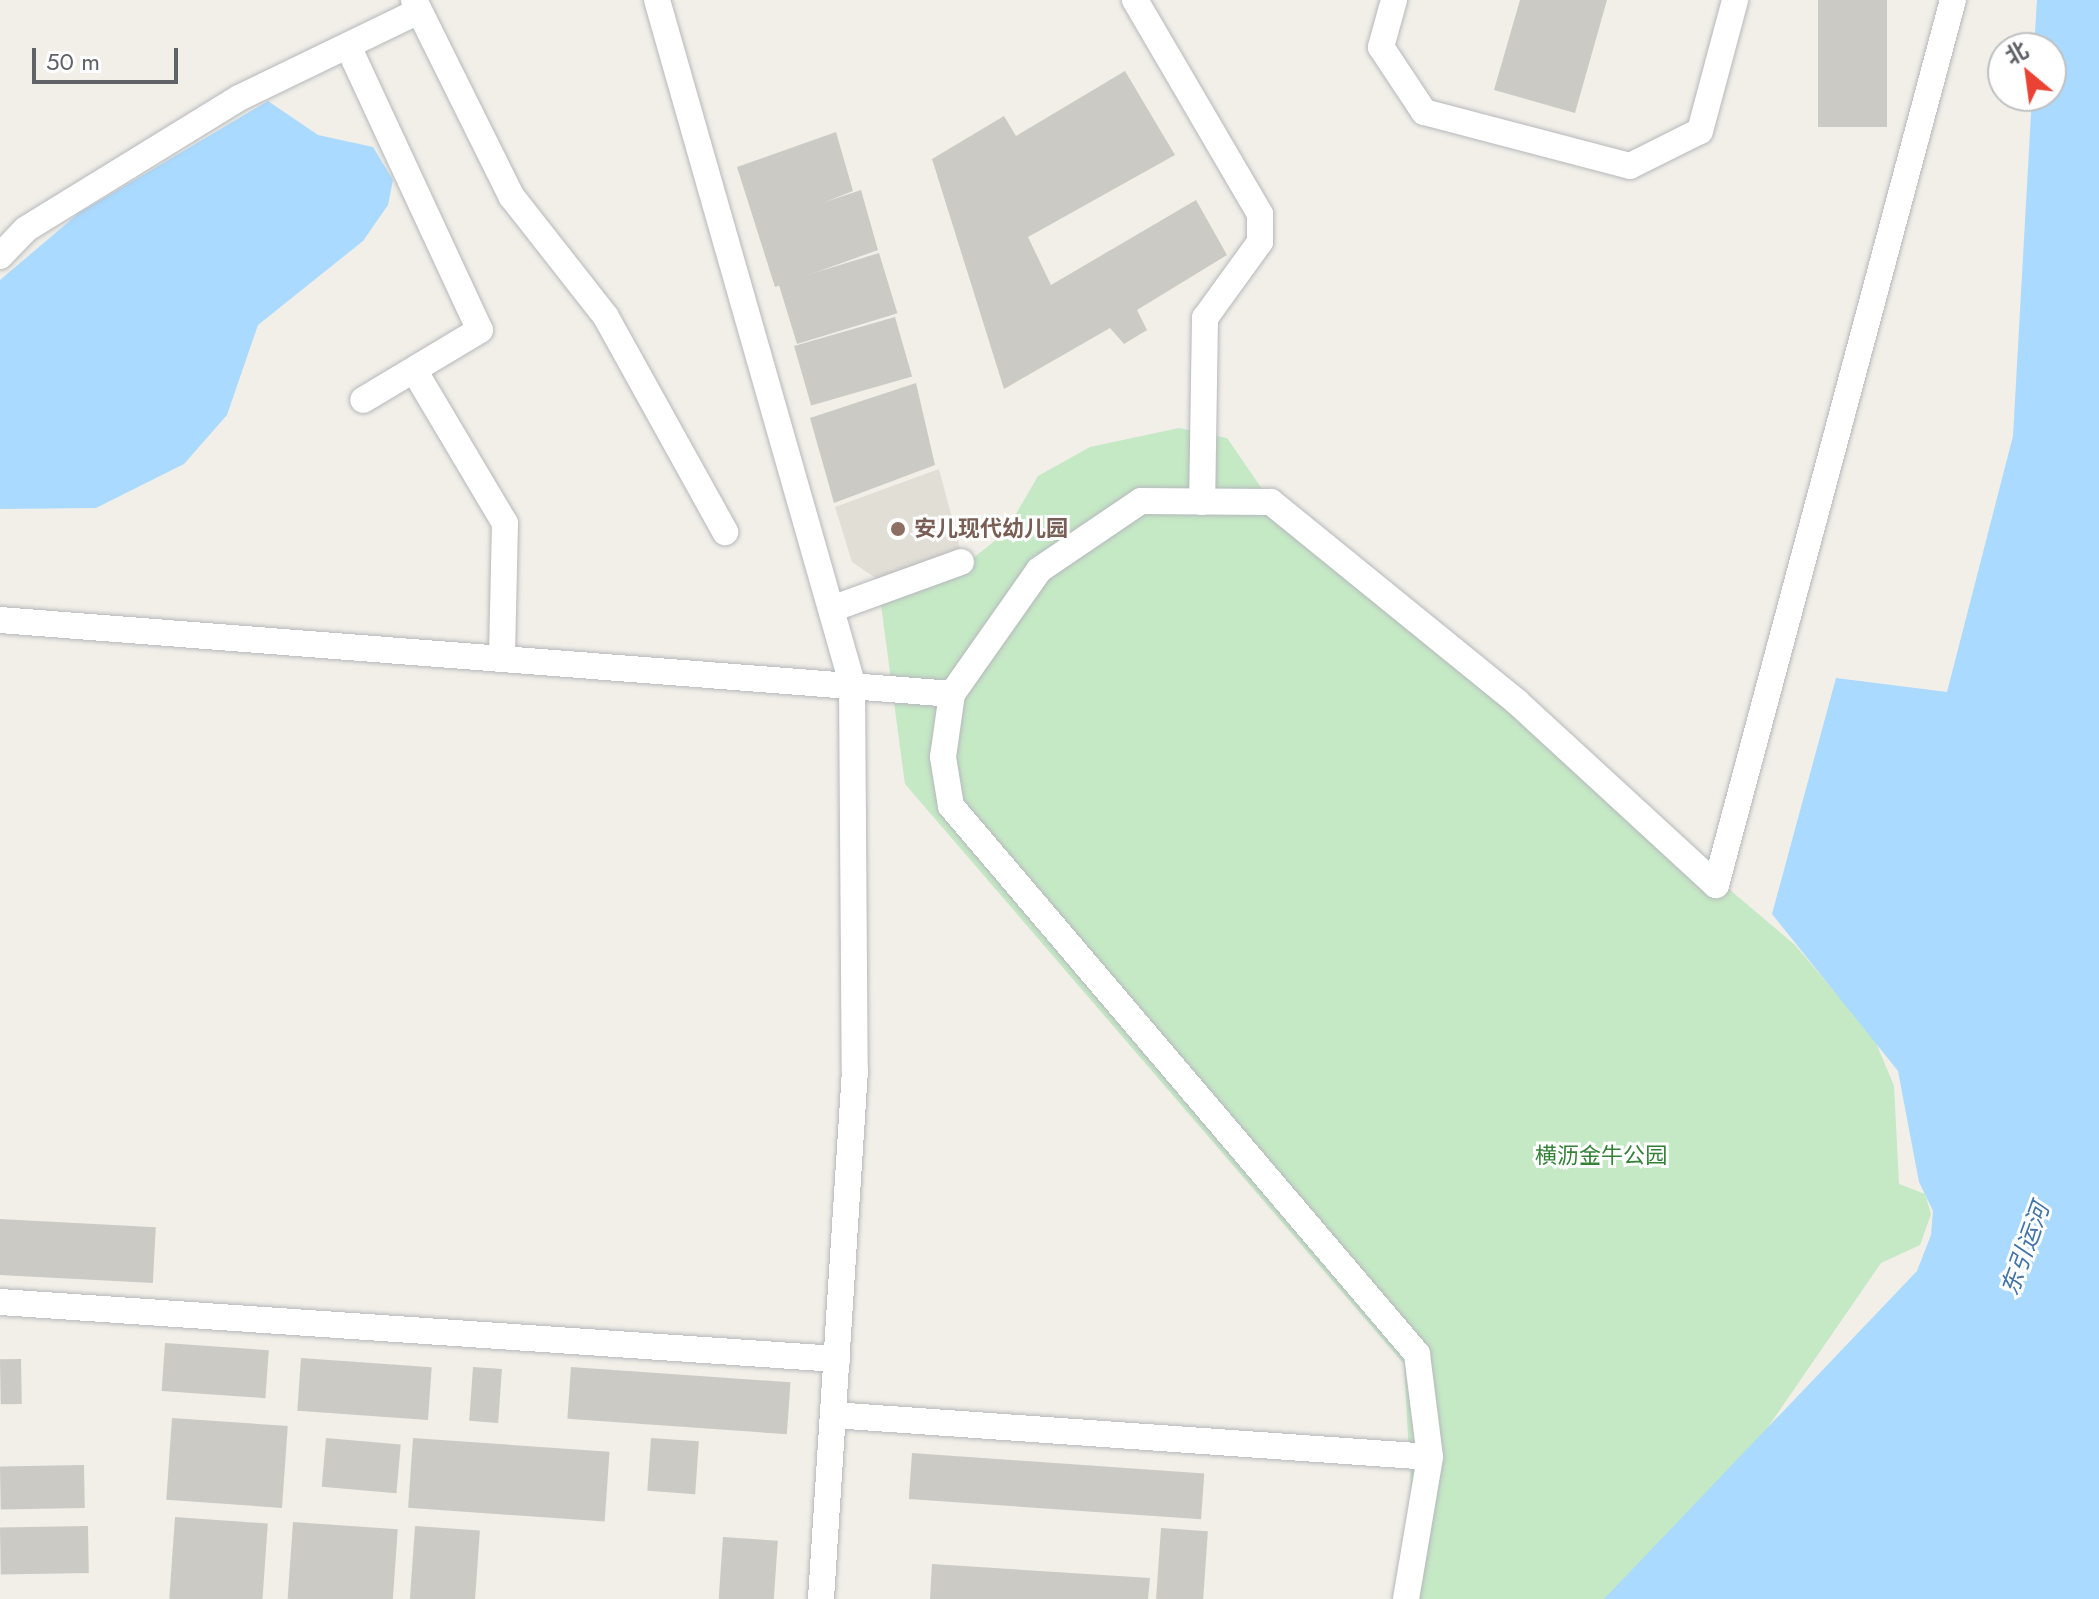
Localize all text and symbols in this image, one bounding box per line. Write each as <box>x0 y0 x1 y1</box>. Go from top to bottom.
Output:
scale bar <box>36 32 182 82</box>
north arrow <box>1987 32 2067 112</box>
text: 北 <box>1999 33 2034 72</box>
text: 50 m <box>46 44 100 79</box>
place label: 安儿现代幼儿园 <box>914 516 1068 542</box>
marker: 安儿现代幼儿园 <box>889 520 907 538</box>
park label: 横沥金牛公园 <box>1535 1143 1667 1169</box>
water label: 东引运河 <box>1995 1199 2055 1299</box>

